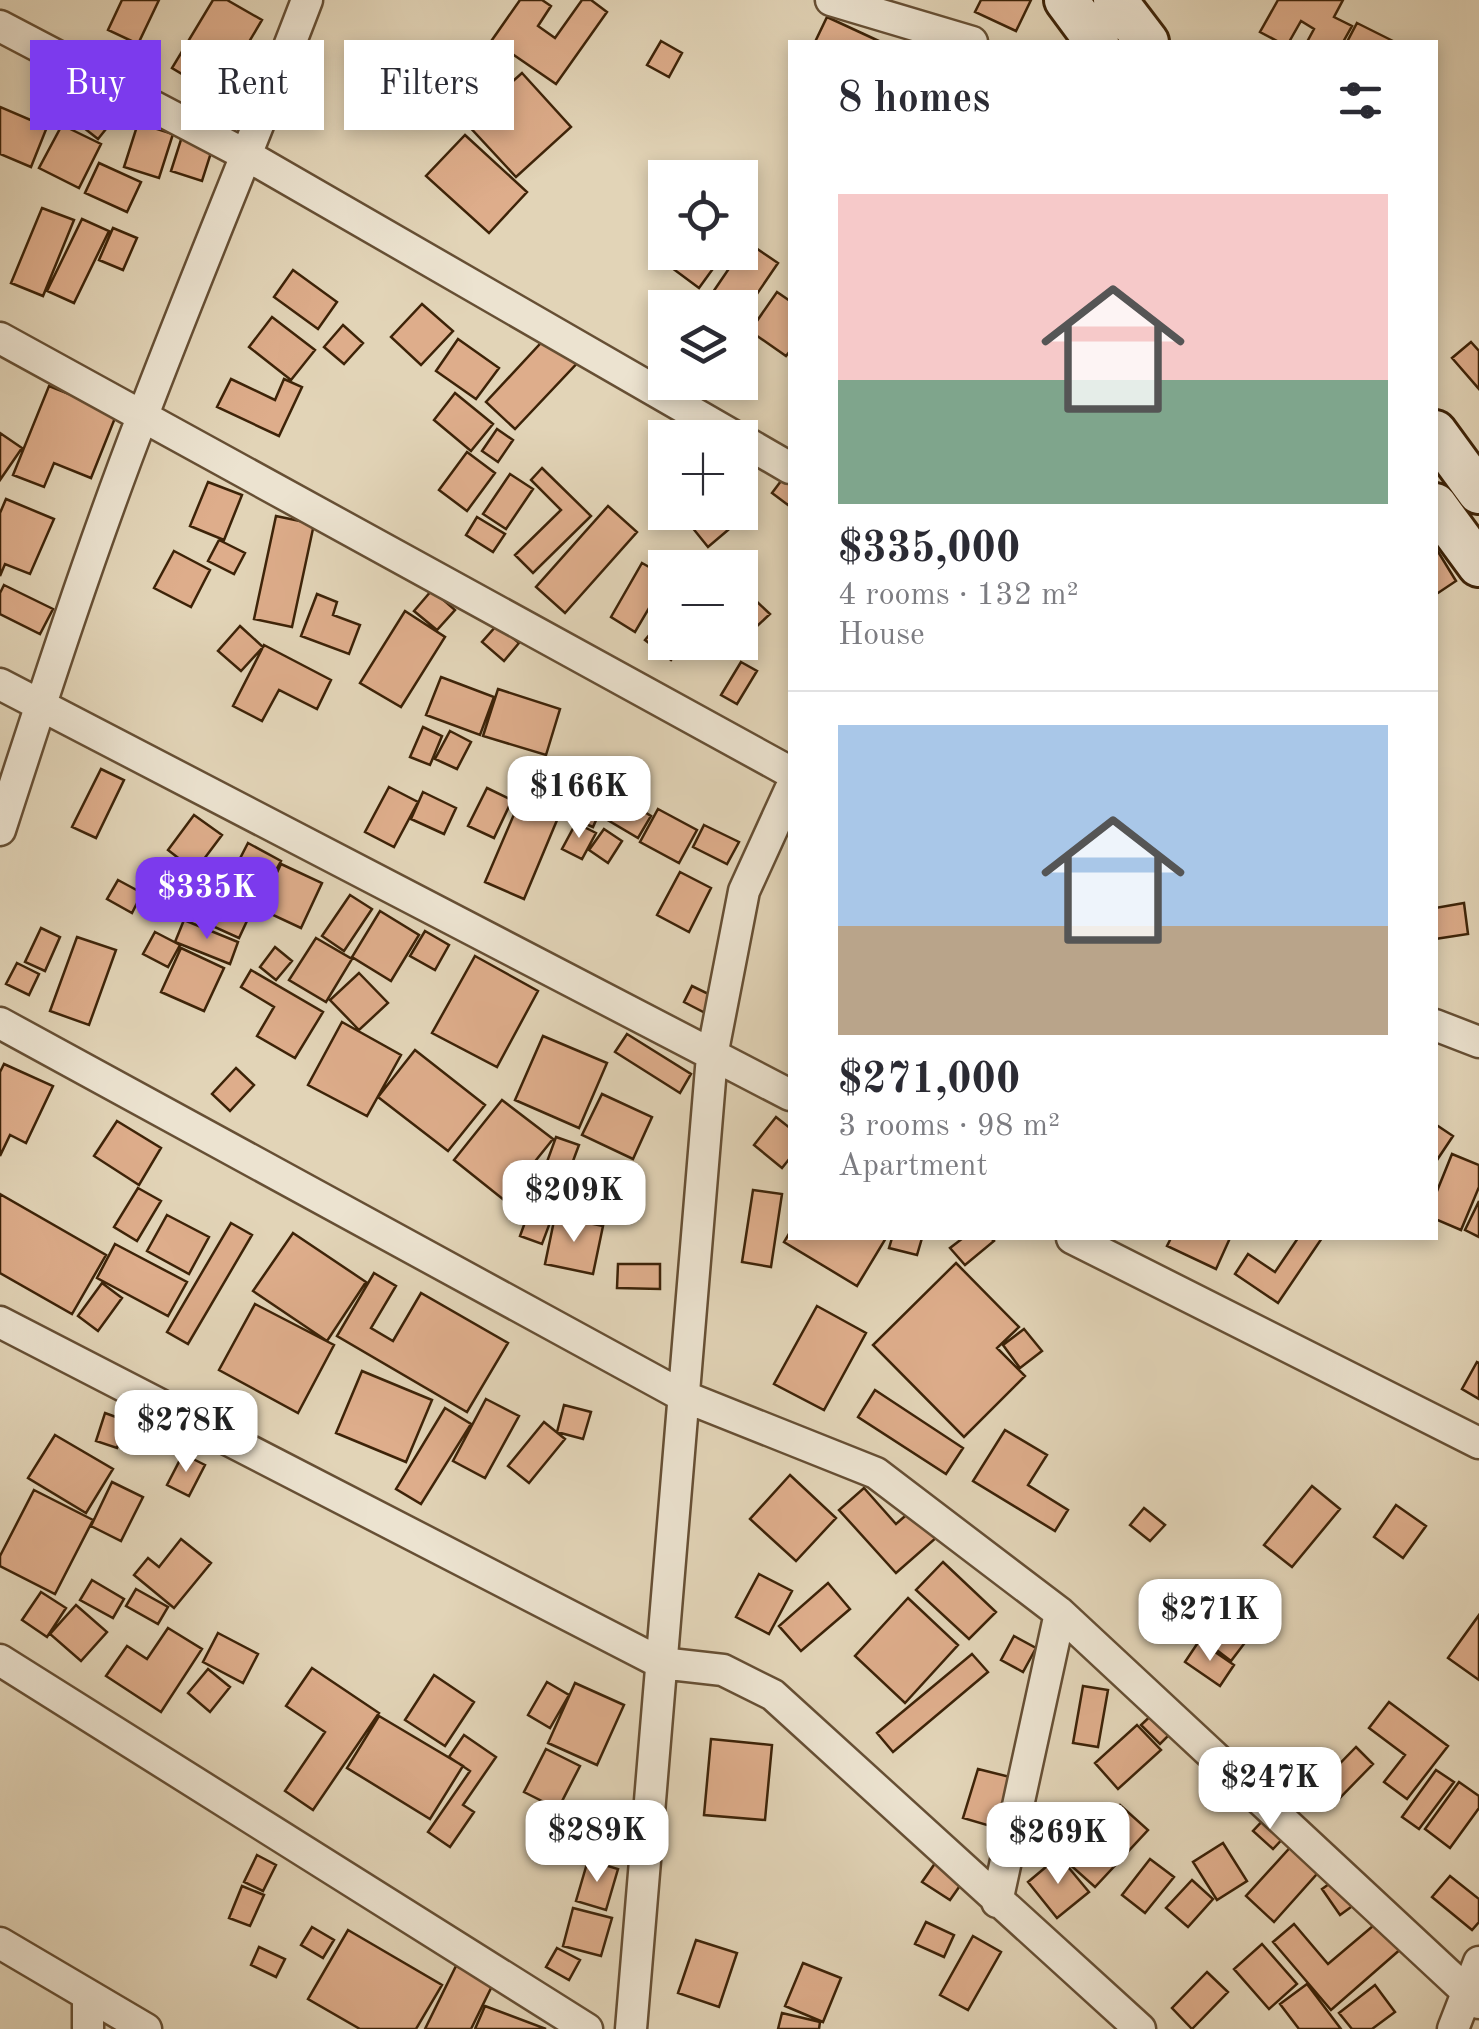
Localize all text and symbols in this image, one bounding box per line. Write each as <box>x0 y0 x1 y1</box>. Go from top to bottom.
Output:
chip: Buy <box>30 40 161 130</box>
chip: Rent <box>181 40 324 130</box>
chip: Filters <box>344 40 514 130</box>
icon: filters <box>1333 73 1388 128</box>
text: 8 homes <box>838 79 990 121</box>
map controls <box>648 160 758 660</box>
button: locate <box>648 160 758 270</box>
icon: home <box>1023 259 1203 439</box>
button: layers <box>648 290 758 400</box>
button: + <box>648 420 758 530</box>
text: $335,000 <box>838 529 1020 571</box>
button: − <box>648 550 758 660</box>
text: 4 rooms · 132 m² <box>838 580 1079 612</box>
text: House <box>838 620 925 652</box>
pin: $166K <box>509 756 649 841</box>
text: $166K <box>530 772 628 804</box>
icon: home <box>1023 790 1203 970</box>
pin: $335K <box>137 857 277 942</box>
text: $335K <box>158 873 256 905</box>
text: $271,000 <box>838 1060 1020 1102</box>
text: 3 rooms · 98 m² <box>838 1111 1060 1143</box>
text: Apartment <box>838 1151 988 1183</box>
pin: $209K <box>504 1160 644 1245</box>
text: $209K <box>525 1176 623 1208</box>
pin: $278K <box>116 1390 256 1475</box>
text: $278K <box>137 1406 235 1438</box>
pin: $271K <box>1140 1579 1280 1664</box>
text: $271K <box>1161 1595 1259 1627</box>
pin: $247K <box>1200 1747 1340 1832</box>
text: $247K <box>1221 1763 1319 1795</box>
pin: $289K <box>527 1800 667 1885</box>
pin: $269K <box>988 1802 1128 1887</box>
text: $289K <box>548 1816 646 1848</box>
text: $269K <box>1009 1818 1107 1850</box>

